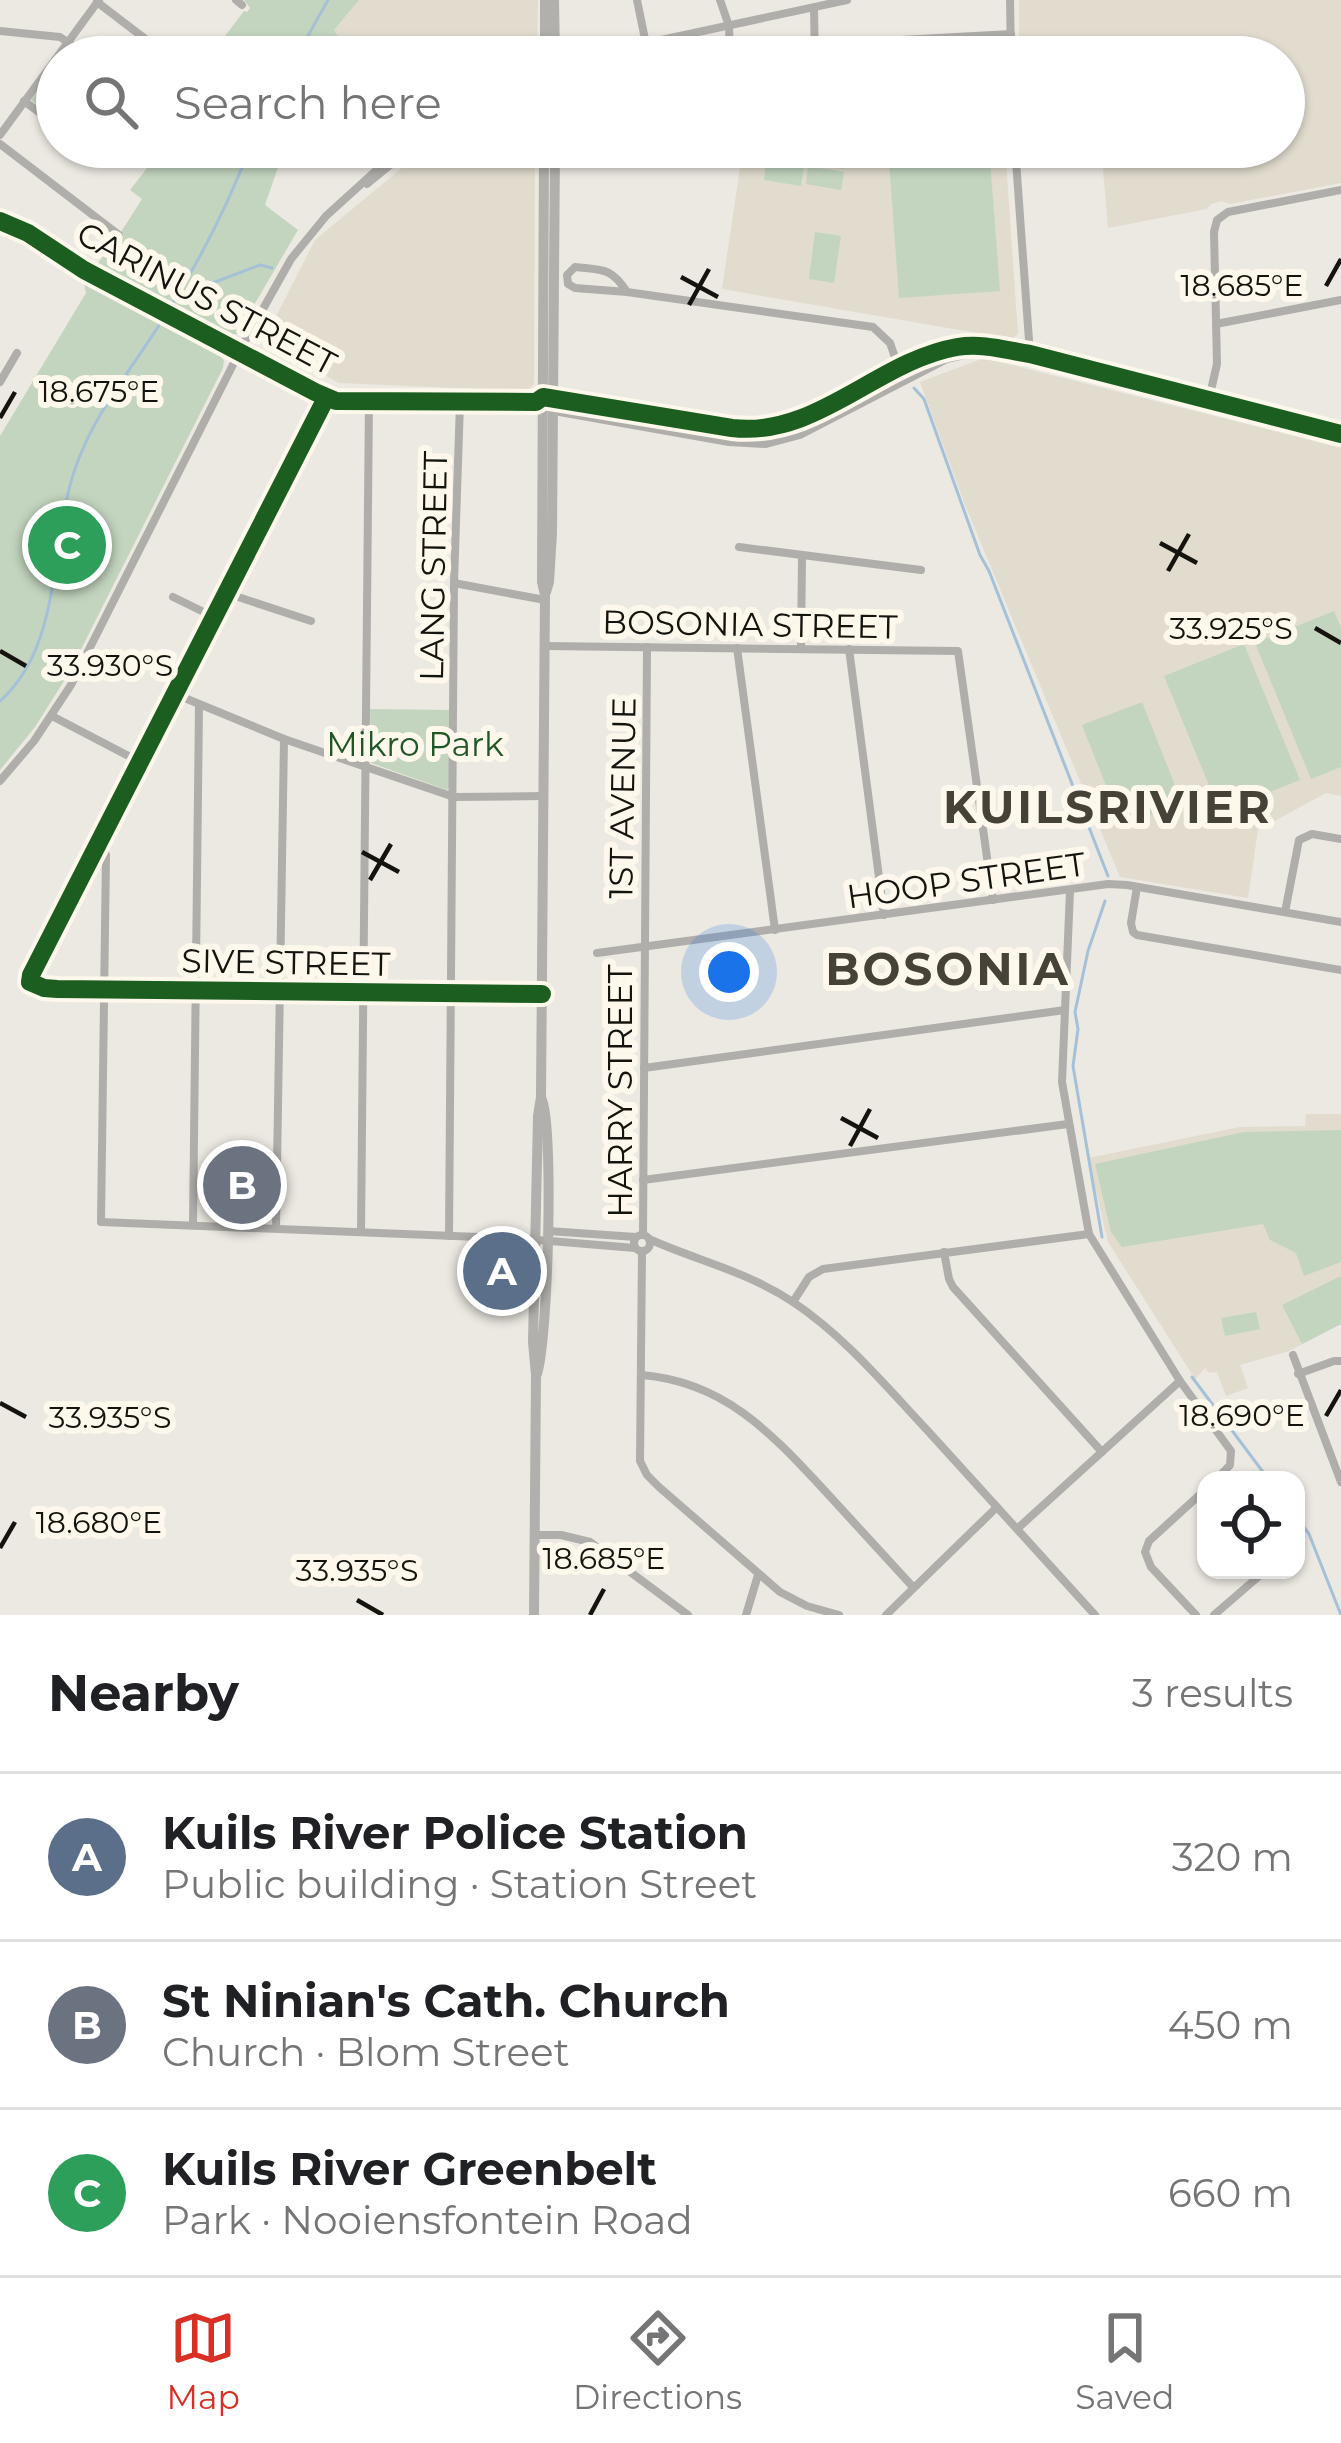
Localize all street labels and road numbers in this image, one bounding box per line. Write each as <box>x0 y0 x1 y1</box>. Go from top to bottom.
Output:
street label: CARINUS STREET <box>70 213 344 383</box>
street label: LANG STREET <box>411 451 455 681</box>
street label: BOSONIA STREET <box>602 601 898 647</box>
street label: 1ST AVENUE <box>600 697 644 899</box>
street label: HOOP STREET <box>844 843 1088 917</box>
street label: SIVE STREET <box>181 940 391 984</box>
street label: HARRY STREET <box>600 964 640 1218</box>

